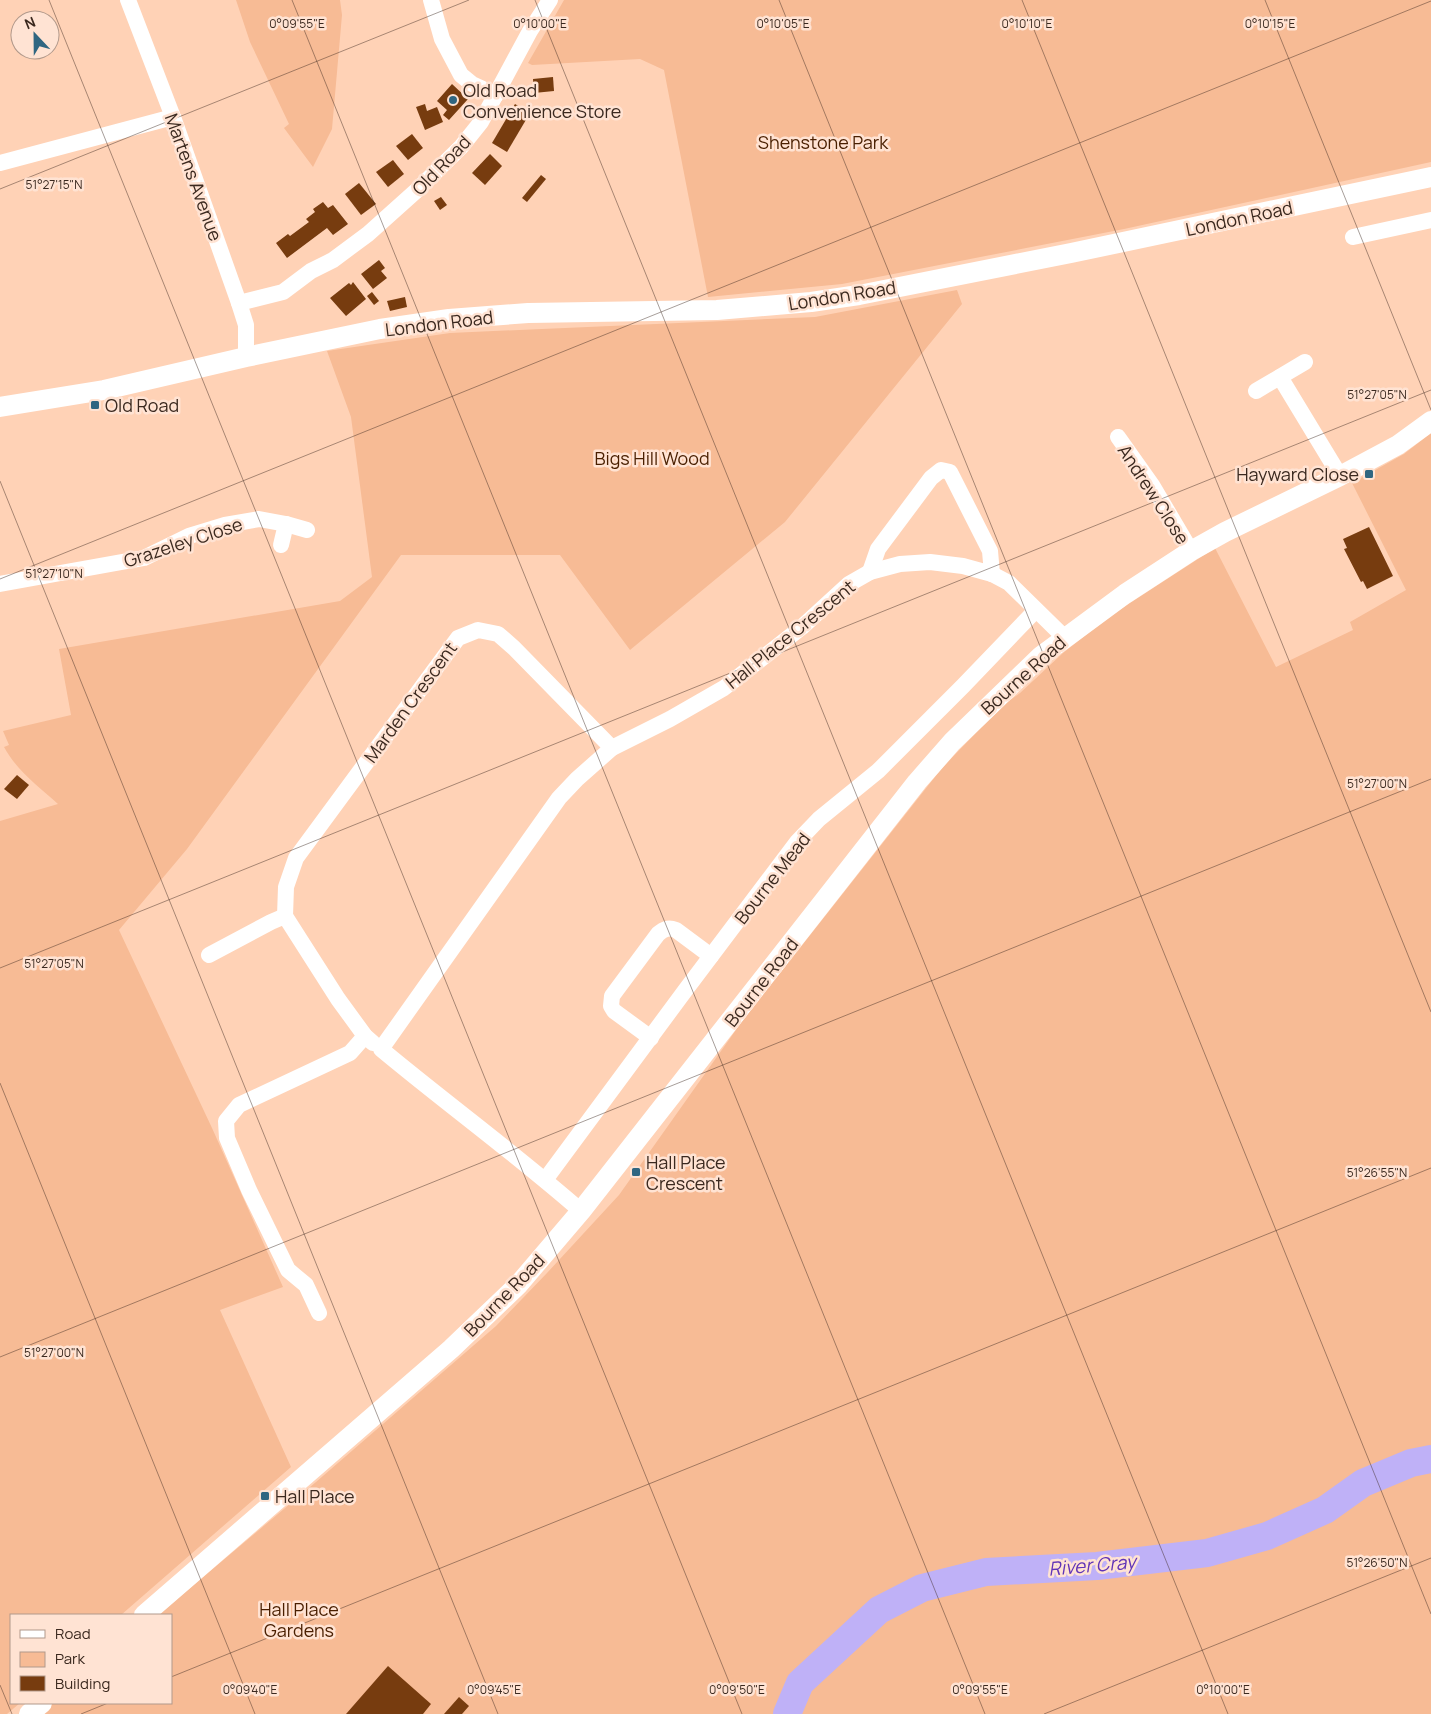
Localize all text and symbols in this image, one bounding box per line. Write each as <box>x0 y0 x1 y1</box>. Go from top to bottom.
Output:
north arrow <box>10 10 60 60</box>
text: N <box>22 12 38 33</box>
text: 0°09'55"E <box>269 15 325 32</box>
text: 0°10'00"E <box>513 15 567 32</box>
text: 0°10'05"E <box>756 15 810 32</box>
text: 0°10'10"E <box>1002 15 1053 32</box>
text: 0°10'15"E <box>1245 15 1295 32</box>
place label: Old Road Convenience Store <box>463 78 621 123</box>
marker: Old Road Convenience Store <box>447 94 459 106</box>
street label: Martens Avenue <box>160 110 228 244</box>
street label: Old Road <box>407 130 475 200</box>
park label: Shenstone Park <box>758 130 889 154</box>
text: 51°27'15"N <box>26 176 82 193</box>
street label: London Road <box>1183 195 1295 241</box>
street label: London Road <box>786 275 898 315</box>
street label: London Road <box>384 304 494 342</box>
text: 51°27'05"N <box>1347 386 1407 403</box>
place label: Old Road <box>105 393 179 417</box>
marker: Old Road <box>89 399 101 411</box>
street label: Andrew Close <box>1113 440 1195 548</box>
park label: Bigs Hill Wood <box>594 446 710 470</box>
place label: Hayward Close <box>1236 462 1359 486</box>
marker: Hayward Close <box>1363 468 1375 480</box>
street label: Grazeley Close <box>121 512 245 572</box>
text: 51°27'10"N <box>25 565 83 582</box>
street label: Hall Place Crescent <box>720 574 860 694</box>
street label: Bourne Road <box>975 631 1071 719</box>
street label: Marden Crescent <box>358 637 462 767</box>
text: 51°27'00"N <box>1347 775 1407 792</box>
street label: Bourne Mead <box>729 827 815 929</box>
street label: Bourne Road <box>719 933 803 1031</box>
text: 51°27'05"N <box>24 955 84 972</box>
place label: Hall Place Crescent <box>646 1150 726 1195</box>
text: 51°26'55"N <box>1347 1164 1407 1181</box>
marker: Hall Place Crescent <box>630 1166 642 1178</box>
street label: Bourne Road <box>458 1248 550 1342</box>
text: 51°27'00"N <box>24 1344 84 1361</box>
place label: Hall Place <box>275 1484 355 1508</box>
marker: Hall Place <box>259 1490 271 1502</box>
water label: River Cray <box>1047 1548 1140 1582</box>
text: 51°26'50"N <box>1346 1554 1408 1571</box>
park label: Hall Place Gardens <box>259 1597 339 1642</box>
legend <box>10 1614 172 1704</box>
text: Road <box>55 1623 91 1644</box>
text: Park <box>55 1648 85 1669</box>
text: Building <box>55 1673 110 1694</box>
text: 0°09'40"E <box>223 1681 277 1698</box>
text: 0°09'45"E <box>467 1681 521 1698</box>
text: 0°09'50"E <box>709 1681 765 1698</box>
text: 0°09'55"E <box>952 1681 1008 1698</box>
text: 0°10'00"E <box>1196 1681 1250 1698</box>

